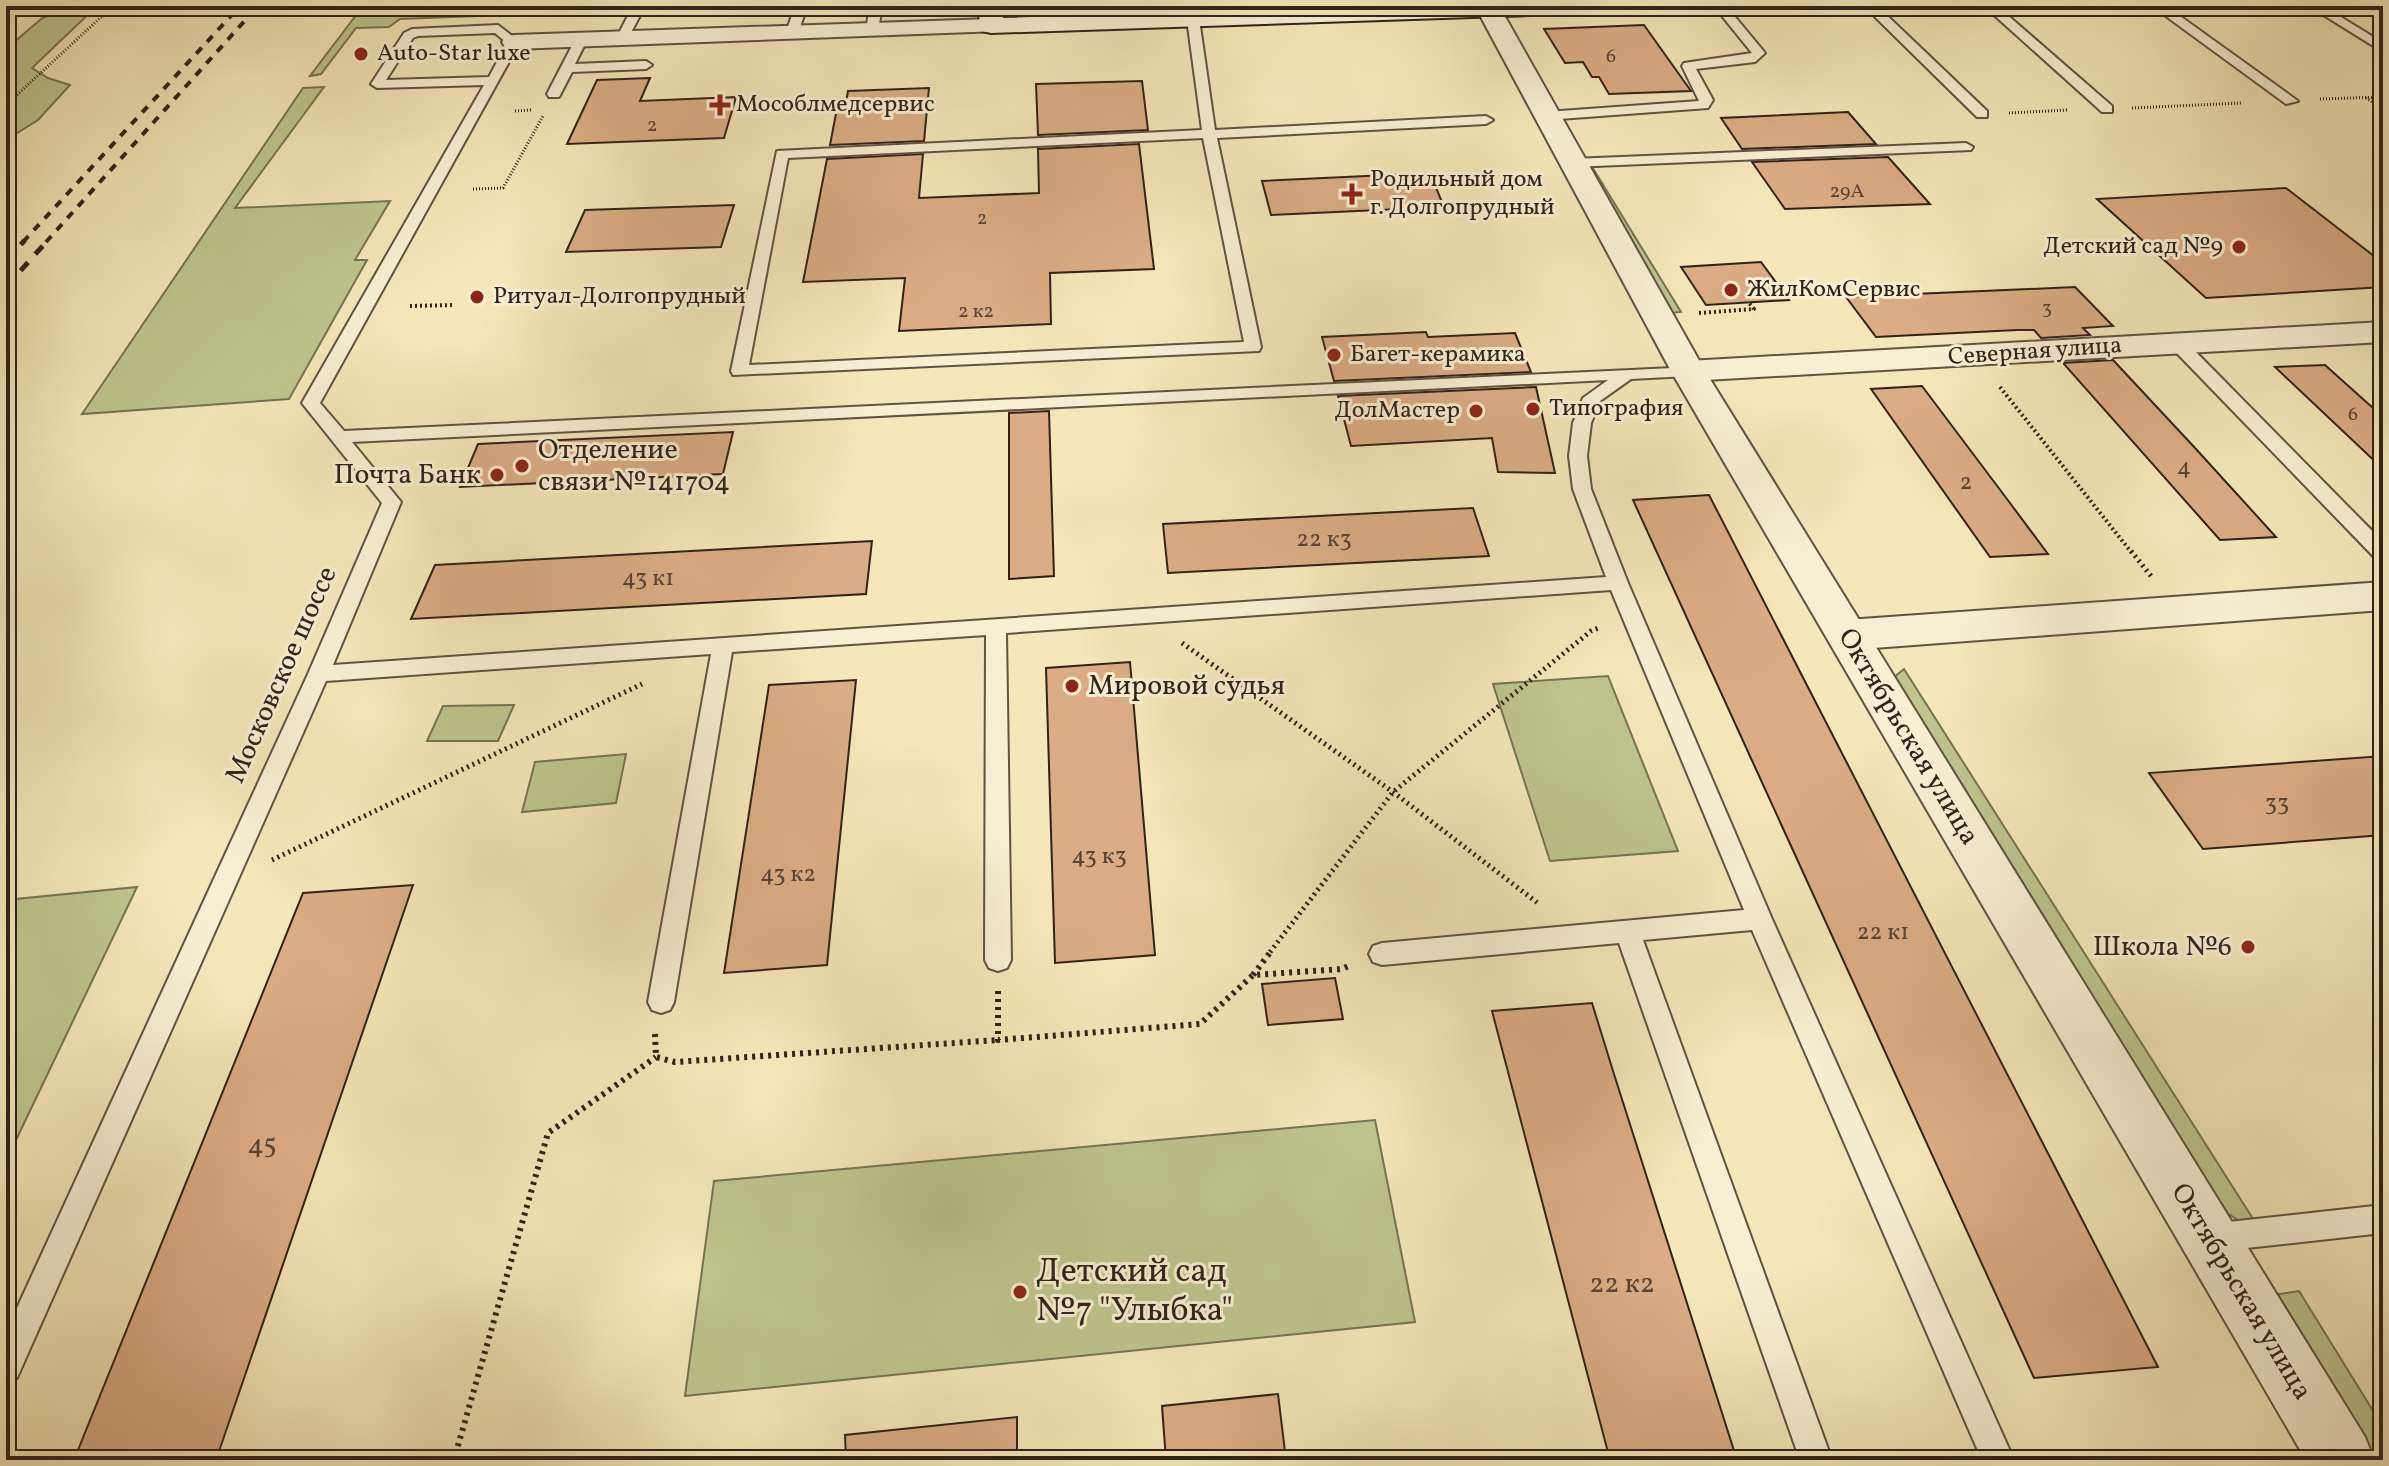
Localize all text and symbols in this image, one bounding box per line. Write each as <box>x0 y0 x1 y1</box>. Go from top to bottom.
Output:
place label: Auto-Star luxe <box>377 37 531 71</box>
house number: 6 <box>1606 43 1616 71</box>
marker: Auto-Star luxe <box>352 45 370 63</box>
place label: Мособлмедсервис <box>736 88 935 122</box>
marker: Мособлмедсервис <box>711 96 729 114</box>
house number: 2 <box>647 112 657 140</box>
place label: Родильный дом г. Долгопрудный <box>1370 163 1555 225</box>
house number: 29А <box>1830 178 1865 206</box>
marker: Родильный дом г. Долгопрудный <box>1341 183 1363 205</box>
house number: 2 <box>977 205 987 233</box>
place label: Детский сад №9 <box>2043 230 2223 264</box>
marker: Детский сад №9 <box>2230 238 2248 256</box>
place label: ЖилКомСервис <box>1747 273 1921 307</box>
place label: Ритуал-Долгопрудный <box>493 280 746 314</box>
marker: ЖилКомСервис <box>1722 281 1740 299</box>
marker: Ритуал-Долгопрудный <box>468 288 486 306</box>
house number: 3 <box>2042 295 2052 323</box>
house number: 2 к2 <box>958 298 994 326</box>
street label: Северная улица <box>1947 329 2123 375</box>
place label: Багет-керамика <box>1350 338 1526 372</box>
marker: Багет-керамика <box>1325 346 1343 364</box>
place label: Типография <box>1549 392 1684 426</box>
place label: ДолМастер <box>1334 394 1460 428</box>
marker: Типография <box>1524 400 1542 418</box>
house number: 6 <box>2348 401 2358 429</box>
marker: ДолМастер <box>1467 402 1485 420</box>
place label: Отделение связи №141704 <box>538 431 730 502</box>
house number: 4 <box>2177 451 2191 485</box>
place label: Почта Банк <box>334 456 481 495</box>
marker: Отделение связи №141704 <box>513 457 531 475</box>
marker: Почта Банк <box>488 466 506 484</box>
house number: 2 <box>1960 466 1972 500</box>
house number: 22 к3 <box>1296 523 1352 557</box>
street label: Московское шоссе <box>217 560 347 790</box>
house number: 43 к1 <box>622 562 674 596</box>
street label: Октябрьская улица <box>1828 621 1988 853</box>
place label: Мировой судья <box>1088 667 1285 706</box>
marker: Мировой судья <box>1063 677 1081 695</box>
house number: 33 <box>2265 787 2289 821</box>
house number: 43 к3 <box>1071 840 1127 874</box>
house number: 43 к2 <box>760 858 816 892</box>
house number: 22 к1 <box>1857 916 1909 950</box>
place label: Школа №6 <box>2093 928 2232 967</box>
marker: Школа №6 <box>2239 938 2257 956</box>
house number: 45 <box>247 1126 277 1165</box>
street label: Октябрьская улица <box>2161 1176 2321 1408</box>
place label: Детский сад №7 "Улыбка" <box>1036 1249 1233 1335</box>
house number: 22 к2 <box>1589 1265 1655 1304</box>
marker: Детский сад №7 "Улыбка" <box>1011 1283 1029 1301</box>

